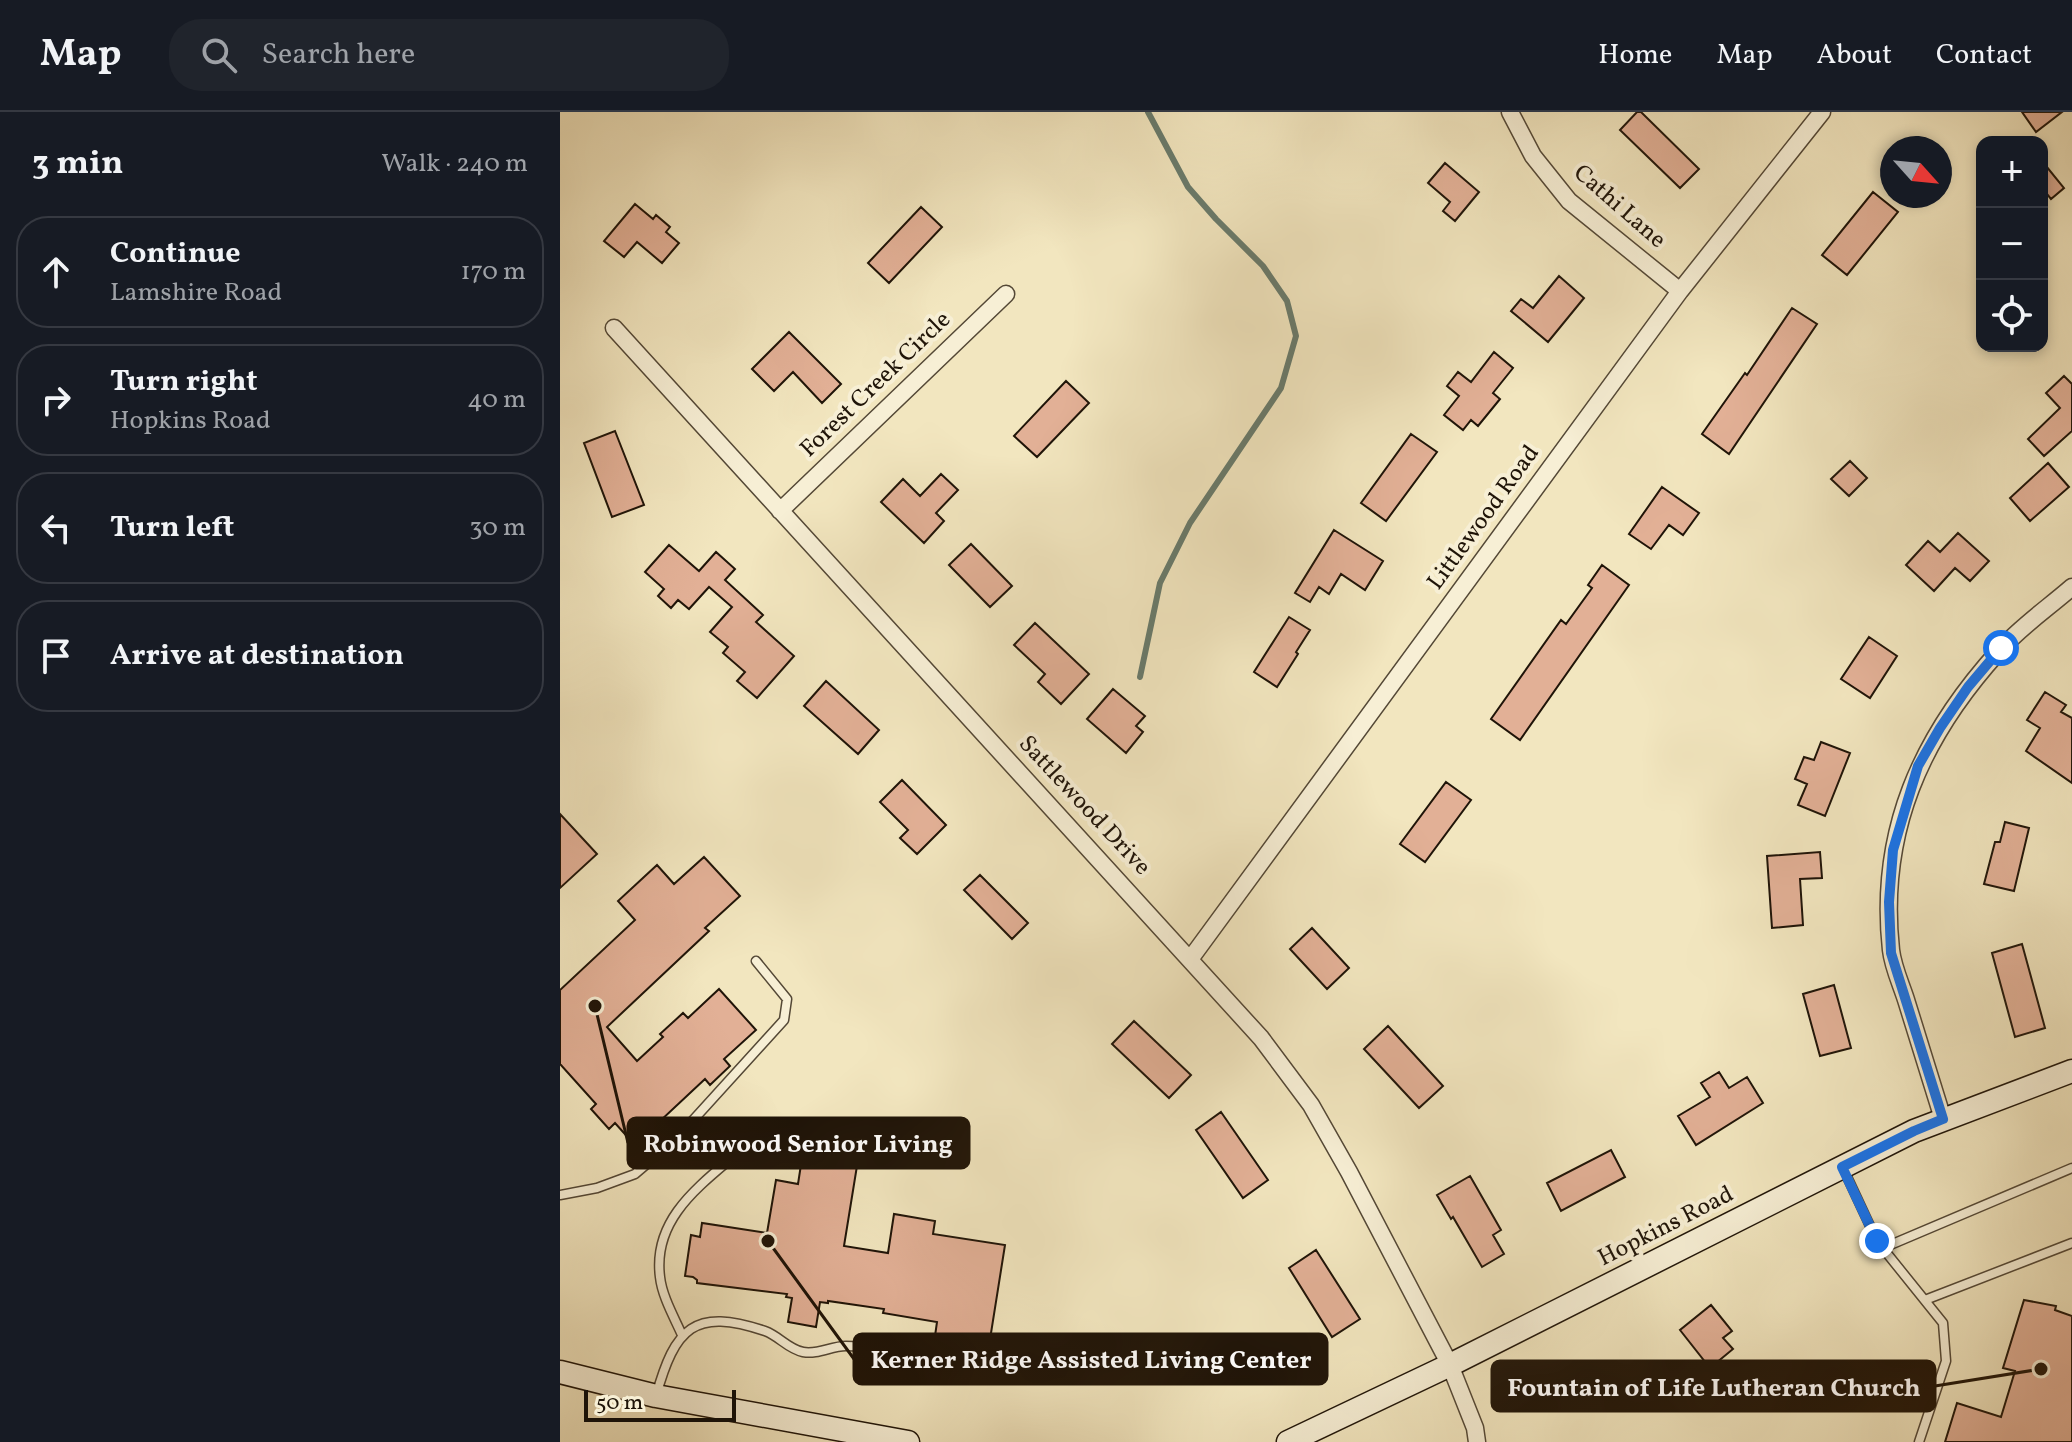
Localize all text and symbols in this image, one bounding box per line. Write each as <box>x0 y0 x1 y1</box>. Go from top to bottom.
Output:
search box <box>169 19 729 91</box>
text: Map <box>40 29 121 82</box>
icon: search <box>197 33 241 77</box>
text: Search here <box>261 34 415 76</box>
text: Home <box>1598 36 1672 75</box>
text: Map <box>1716 36 1772 75</box>
text: About <box>1816 36 1892 75</box>
text: Contact <box>1936 36 2032 75</box>
north arrow <box>1880 136 1952 208</box>
map controls <box>1976 136 2048 352</box>
button: + <box>1976 136 2048 208</box>
text: 3 min <box>32 141 123 188</box>
text: Walk · 240 m <box>381 146 528 182</box>
street label: Cathi Lane <box>1565 157 1673 257</box>
button: − <box>1976 208 2048 280</box>
text: Continue <box>110 233 241 275</box>
icon: ahead <box>34 250 78 294</box>
text: 170 m <box>461 254 526 290</box>
text: Lamshire Road <box>110 275 282 311</box>
button: locate <box>1976 280 2048 352</box>
street label: Forest Creek Circle <box>793 304 959 466</box>
text: Turn right <box>110 361 258 403</box>
icon: right <box>34 378 78 422</box>
text: 40 m <box>467 382 526 418</box>
text: Hopkins Road <box>110 403 271 439</box>
street label: Littlewood Road <box>1420 438 1548 598</box>
icon: left <box>34 506 78 550</box>
text: Turn left <box>110 507 234 549</box>
text: 30 m <box>469 510 526 546</box>
route start <box>1983 630 2019 666</box>
icon: arrive <box>34 634 78 678</box>
text: Arrive at destination <box>110 635 404 677</box>
street label: Sattlewood Drive <box>1010 728 1158 884</box>
callout: Robinwood Senior Living <box>628 1118 969 1168</box>
text: Robinwood Senior Living <box>643 1127 953 1163</box>
street label: Hopkins Road <box>1592 1178 1740 1276</box>
route end <box>1859 1223 1895 1259</box>
callout: Kerner Ridge Assisted Living Center <box>854 1334 1327 1384</box>
text: Kerner Ridge Assisted Living Center <box>870 1343 1312 1379</box>
callout: Fountain of Life Lutheran Church <box>1492 1361 1935 1411</box>
text: Fountain of Life Lutheran Church <box>1507 1371 1921 1407</box>
scale bar <box>584 1386 736 1422</box>
text: 50 m <box>596 1388 643 1419</box>

